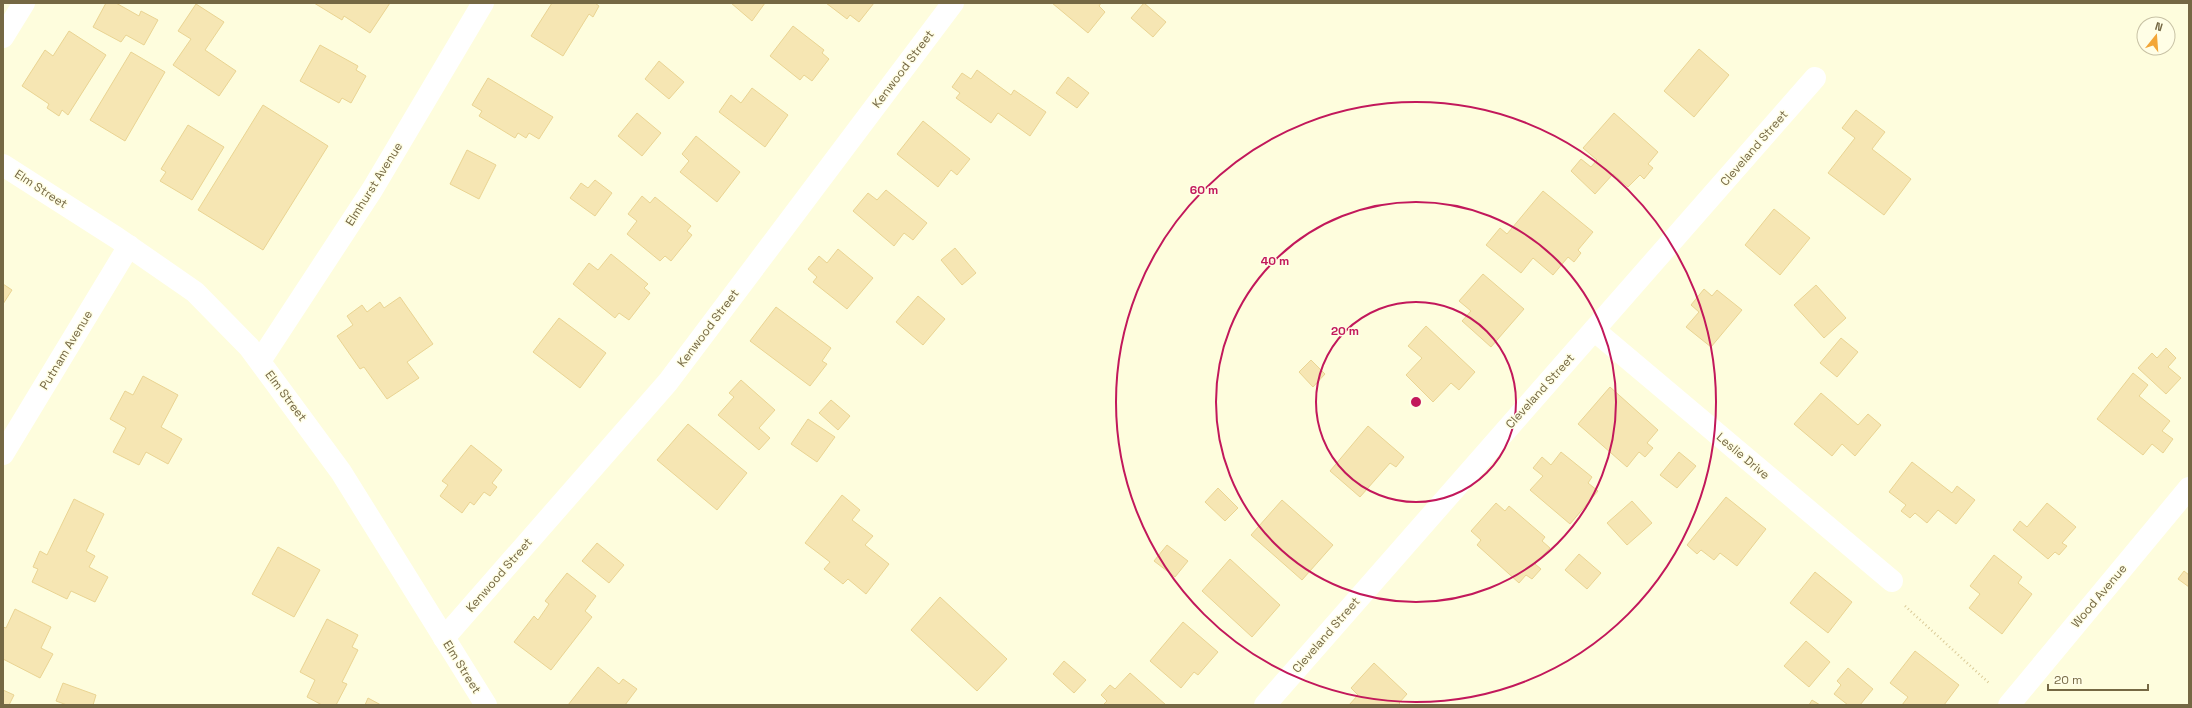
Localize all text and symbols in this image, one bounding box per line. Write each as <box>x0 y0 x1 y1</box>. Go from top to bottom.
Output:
north arrow <box>2136 16 2176 56</box>
text: N <box>2153 19 2164 34</box>
street label: Kenwood Street <box>869 27 937 111</box>
street label: Cleveland Street <box>1717 107 1791 189</box>
street label: Elmhurst Avenue <box>342 139 406 229</box>
street label: Elm Street <box>12 166 70 212</box>
text: 60 m <box>1190 182 1218 198</box>
text: 40 m <box>1261 253 1289 269</box>
street label: Kenwood Street <box>674 286 742 370</box>
street label: Putnam Avenue <box>36 307 96 393</box>
text: 20 m <box>1331 323 1359 339</box>
street label: Cleveland Street <box>1502 350 1578 432</box>
street label: Elm Street <box>262 367 310 425</box>
centre of rings <box>1409 395 1423 409</box>
street label: Leslie Drive <box>1713 429 1773 483</box>
street label: Kenwood Street <box>462 535 536 615</box>
street label: Wood Avenue <box>2068 561 2130 631</box>
street label: Cleveland Street <box>1289 594 1363 676</box>
street label: Elm Street <box>439 637 485 697</box>
scale bar <box>2048 666 2148 692</box>
text: 20 m <box>2054 672 2082 688</box>

